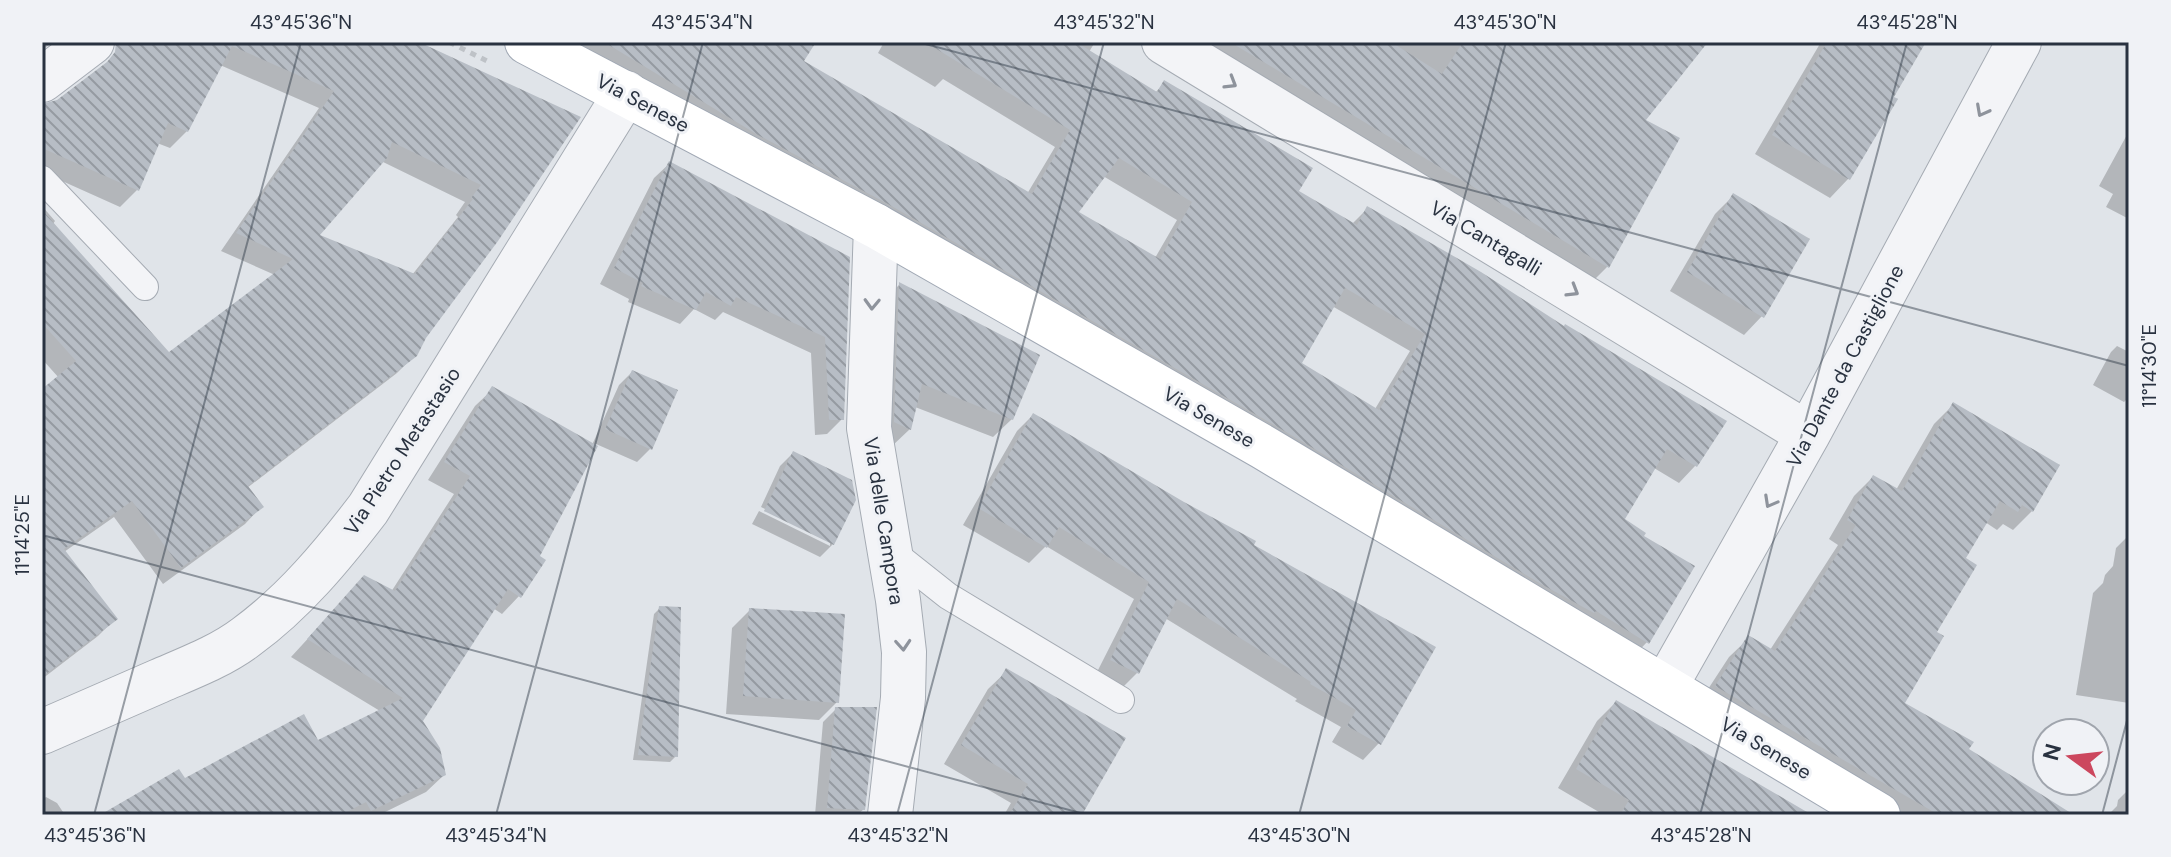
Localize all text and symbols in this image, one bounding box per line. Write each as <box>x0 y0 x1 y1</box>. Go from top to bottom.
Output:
text: 43°45'36"N <box>250 9 352 35</box>
text: 43°45'34"N <box>651 9 753 35</box>
text: 43°45'32"N <box>1054 9 1154 35</box>
text: 43°45'30"N <box>1453 9 1557 35</box>
text: 43°45'28"N <box>1857 9 1957 35</box>
street label: Via Senese <box>592 68 694 138</box>
one-way arrow <box>1222 73 1237 88</box>
one-way arrow <box>1976 102 1992 116</box>
street label: Via Cantagalli <box>1425 195 1547 281</box>
street label: Via Dante da Castiglione <box>1780 260 1910 472</box>
one-way arrow <box>1564 281 1579 296</box>
one-way arrow <box>864 298 881 311</box>
text: 11°14'30"E <box>2136 324 2162 408</box>
street label: Via Pietro Metastasio <box>338 362 466 540</box>
street label: Via Senese <box>1159 380 1259 454</box>
street label: Via delle Campora <box>858 435 910 607</box>
text: 11°14'25"E <box>9 494 35 576</box>
one-way arrow <box>1764 494 1780 508</box>
one-way arrow <box>894 639 911 652</box>
street label: Via Senese <box>1716 711 1816 785</box>
north arrow <box>2031 717 2111 797</box>
text: N <box>2036 740 2068 763</box>
text: 43°45'36"N <box>44 822 146 848</box>
text: 43°45'34"N <box>445 822 547 848</box>
text: 43°45'32"N <box>848 822 948 848</box>
text: 43°45'30"N <box>1247 822 1351 848</box>
text: 43°45'28"N <box>1651 822 1751 848</box>

